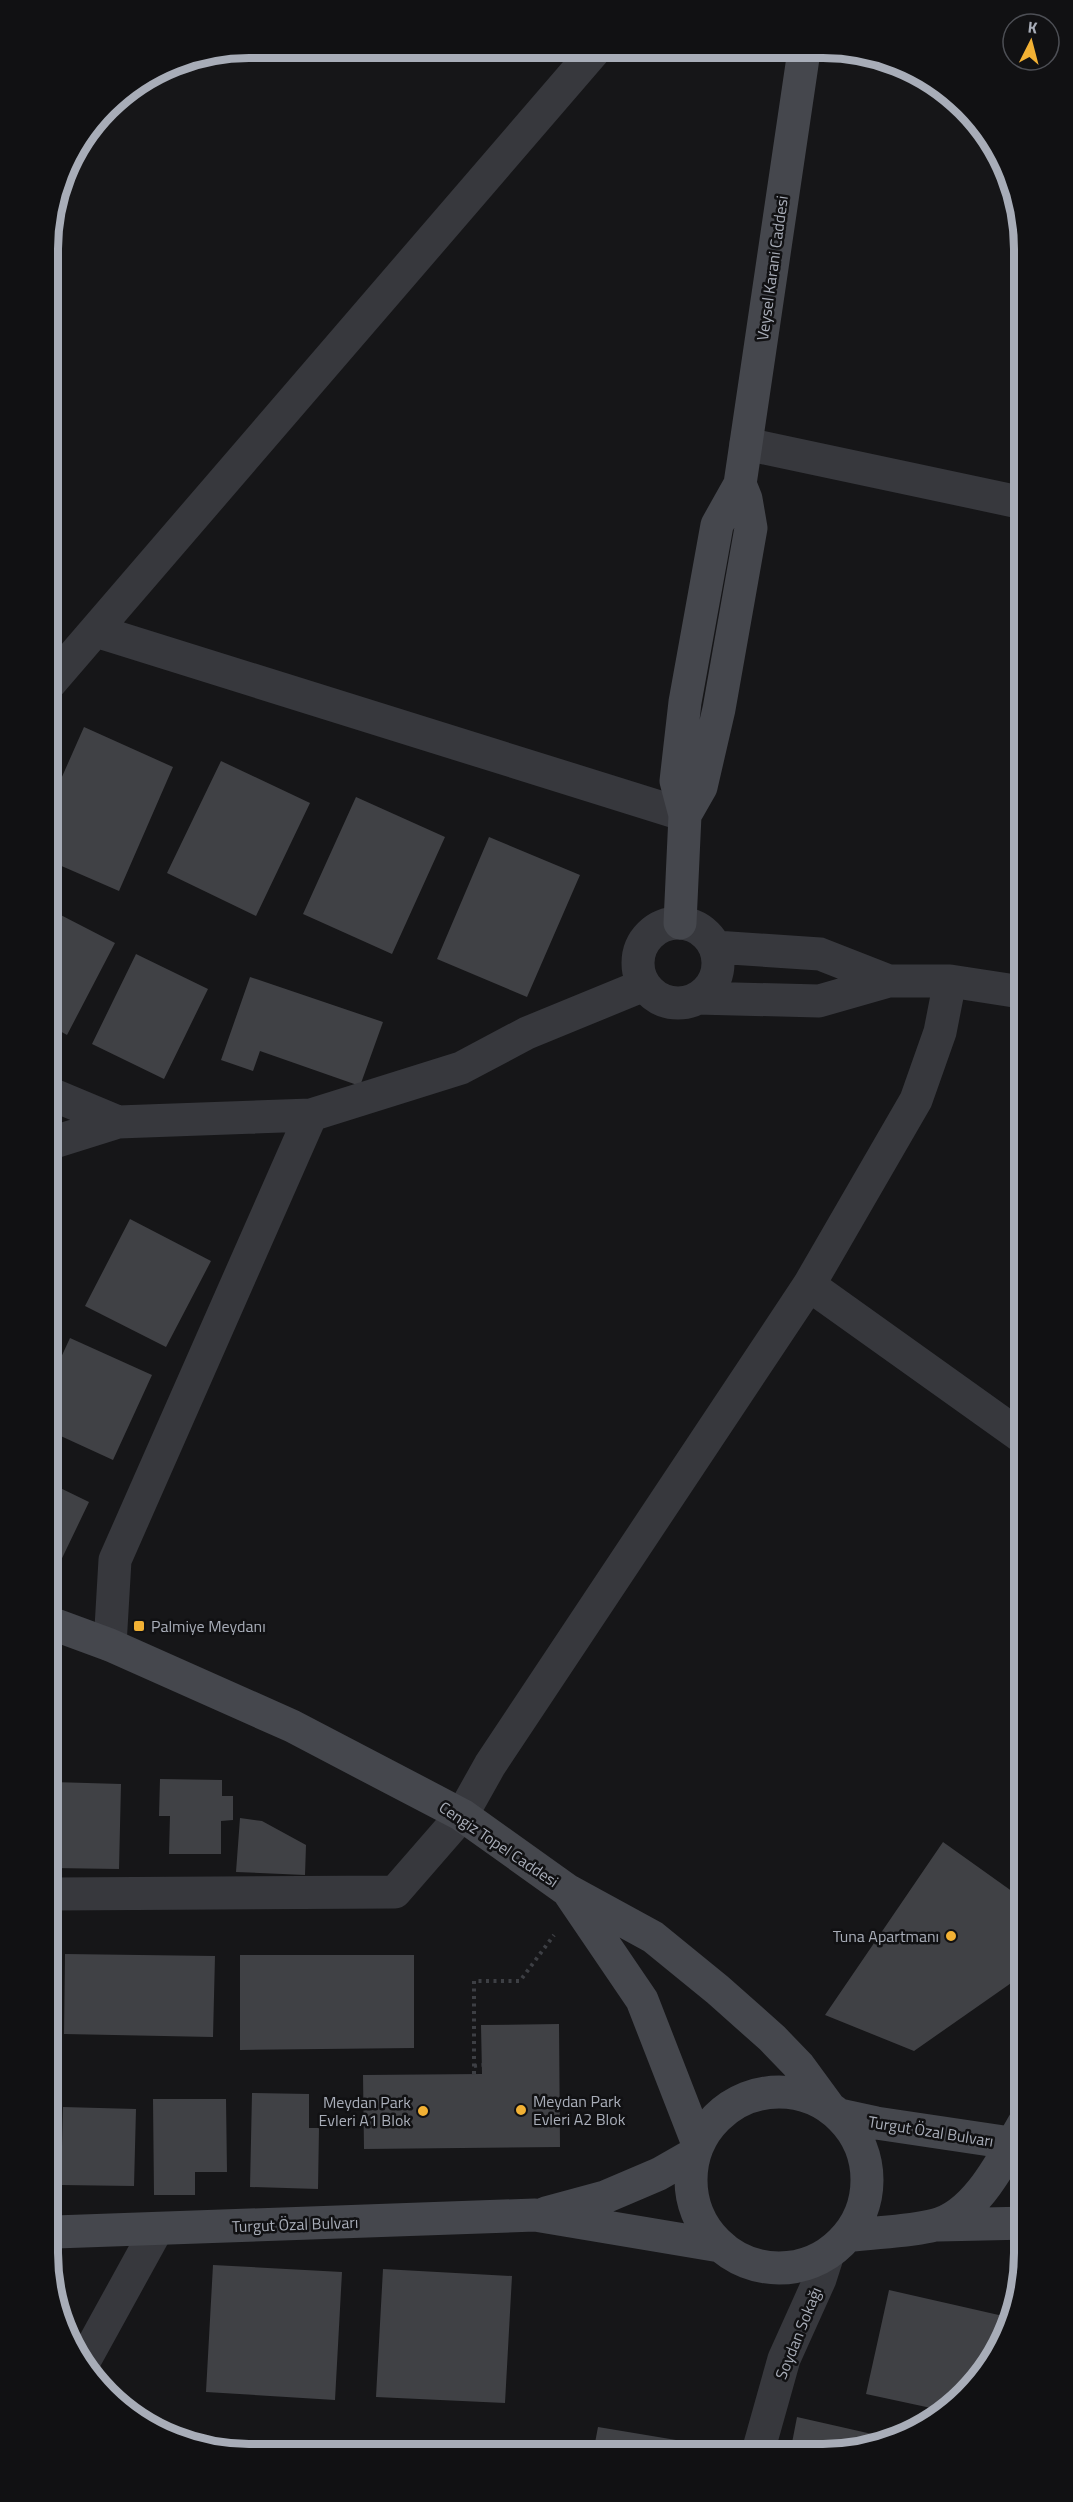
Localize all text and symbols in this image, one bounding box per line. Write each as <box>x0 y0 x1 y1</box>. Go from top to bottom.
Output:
north arrow <box>1001 12 1061 72</box>
text: K <box>1027 15 1039 40</box>
street label: Veysel Karani Caddesi <box>750 194 794 342</box>
place label: Palmiye Meydanı <box>151 1614 266 1638</box>
marker: Palmiye Meydanı <box>132 1619 146 1633</box>
street label: Cengiz Topel Caddesi <box>434 1795 564 1893</box>
place label: Tuna Apartmanı <box>833 1924 939 1948</box>
marker: Tuna Apartmanı <box>944 1929 958 1943</box>
place label: Meydan Park Evleri A2 Blok <box>533 2089 626 2131</box>
place label: Meydan Park Evleri A1 Blok <box>319 2090 411 2132</box>
marker: Meydan Park Evleri A2 Blok <box>514 2103 528 2117</box>
marker: Meydan Park Evleri A1 Blok <box>416 2104 430 2118</box>
street label: Turgut Özal Bulvarı <box>867 2109 995 2153</box>
street label: Turgut Özal Bulvarı <box>231 2210 359 2238</box>
street label: Soydan Sokağı <box>769 2283 827 2383</box>

